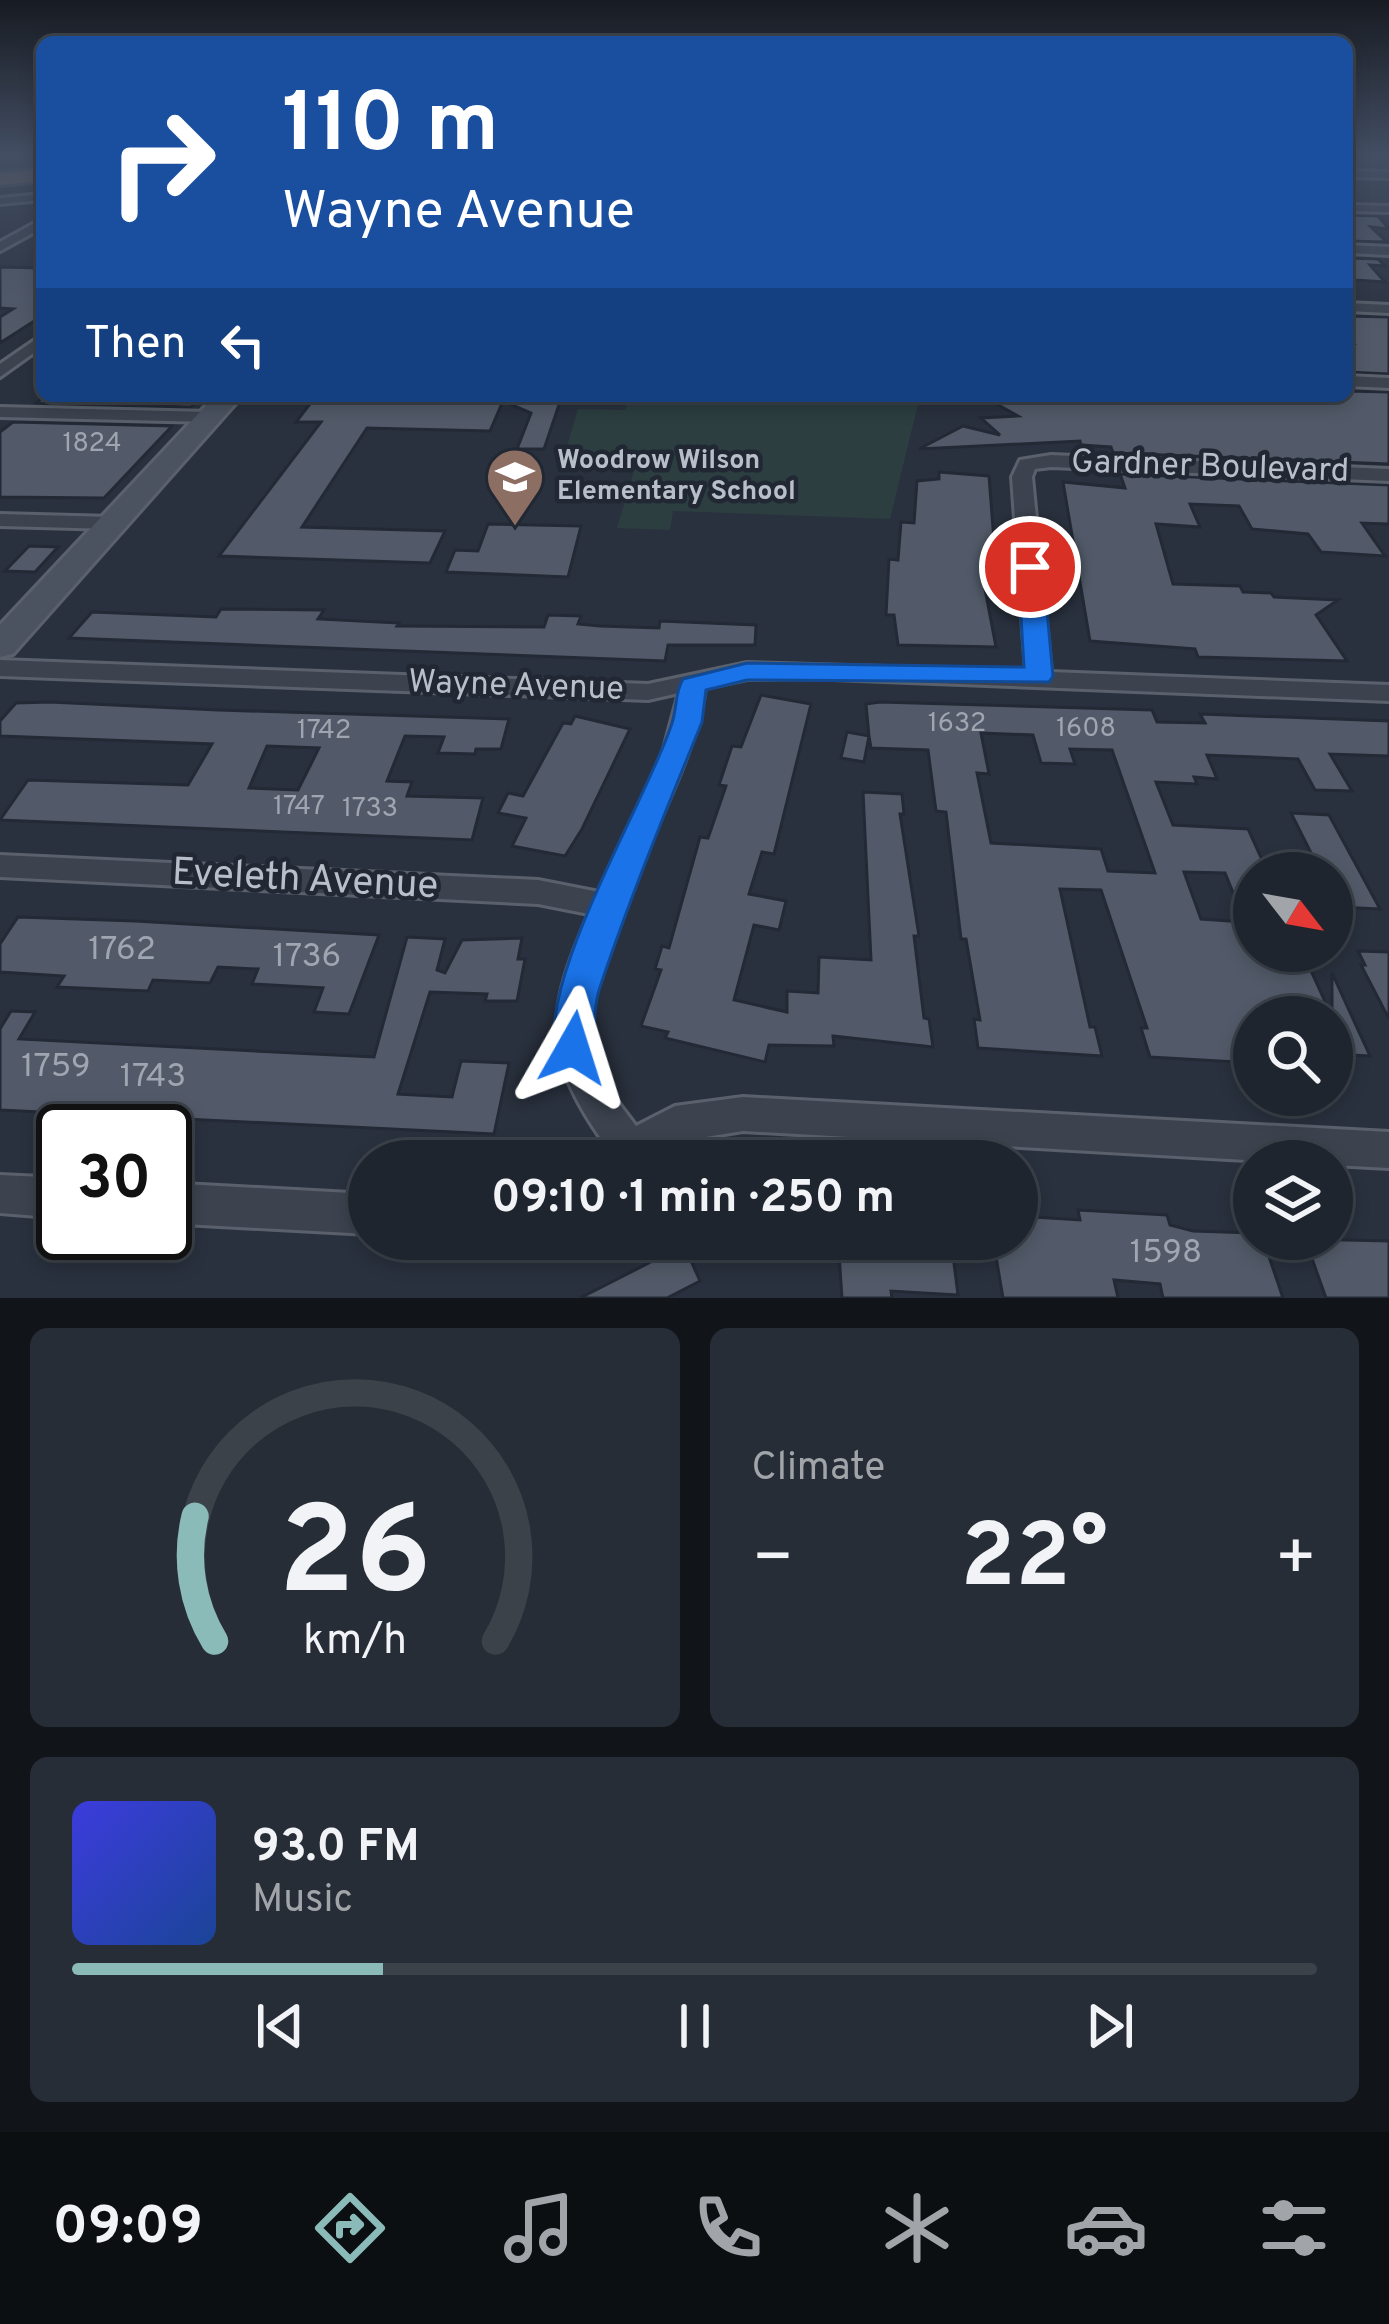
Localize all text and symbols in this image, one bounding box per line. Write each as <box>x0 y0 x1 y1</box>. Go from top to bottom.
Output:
text: 110 m <box>282 75 499 181</box>
icon: right <box>84 84 240 240</box>
text: Wayne Avenue <box>282 179 635 248</box>
icon: left <box>210 312 276 378</box>
text: Then <box>84 317 186 374</box>
house number: 1824 <box>62 427 122 461</box>
street label: Gardner Boulevard <box>1070 442 1350 494</box>
place label: Woodrow Wilson Elementary School <box>557 444 796 509</box>
school or university icon: Woodrow Wilson Elementary School <box>484 446 546 528</box>
pin <box>979 516 1081 618</box>
icon: arrive <box>997 534 1063 600</box>
street label: Wayne Avenue <box>408 662 624 712</box>
house number: 1632 <box>928 707 986 741</box>
house number: 1608 <box>1056 712 1116 746</box>
house number: 1742 <box>297 714 351 748</box>
house number: 1747 <box>273 790 325 824</box>
house number: 1733 <box>342 792 398 826</box>
street label: Eveleth Avenue <box>171 850 439 912</box>
north arrow <box>1233 852 1353 972</box>
map controls <box>1233 852 1353 1260</box>
house number: 1762 <box>88 930 156 972</box>
house number: 1736 <box>273 937 341 979</box>
position arrow <box>510 985 636 1111</box>
button: search <box>1233 996 1353 1116</box>
house number: 1759 <box>21 1047 91 1089</box>
house number: 1743 <box>120 1057 186 1099</box>
speed limit sign: 30 <box>36 1104 192 1260</box>
button: layers <box>1233 1140 1353 1260</box>
text: 09:10 · 1 min · 250 m <box>491 1171 895 1228</box>
house number: 1598 <box>1130 1233 1202 1275</box>
text: Climate <box>752 1445 885 1494</box>
text: 26 <box>278 1480 431 1638</box>
text: 22° <box>960 1505 1108 1618</box>
text: − <box>752 1520 794 1603</box>
text: + <box>1274 1520 1317 1603</box>
text: km/h <box>303 1614 407 1668</box>
text: 93.0 FM <box>252 1820 420 1877</box>
text: Music <box>252 1877 353 1926</box>
icon: previous <box>247 1993 313 2059</box>
icon: pause <box>662 1993 728 2059</box>
icon: next <box>1077 1993 1143 2059</box>
icon: directions <box>308 2186 392 2270</box>
icon: music <box>497 2186 581 2270</box>
icon: phone <box>686 2186 770 2270</box>
icon: climate <box>875 2186 959 2270</box>
icon: car <box>1064 2186 1148 2270</box>
icon: filters <box>1252 2186 1336 2270</box>
text: 09:09 <box>52 2194 203 2263</box>

